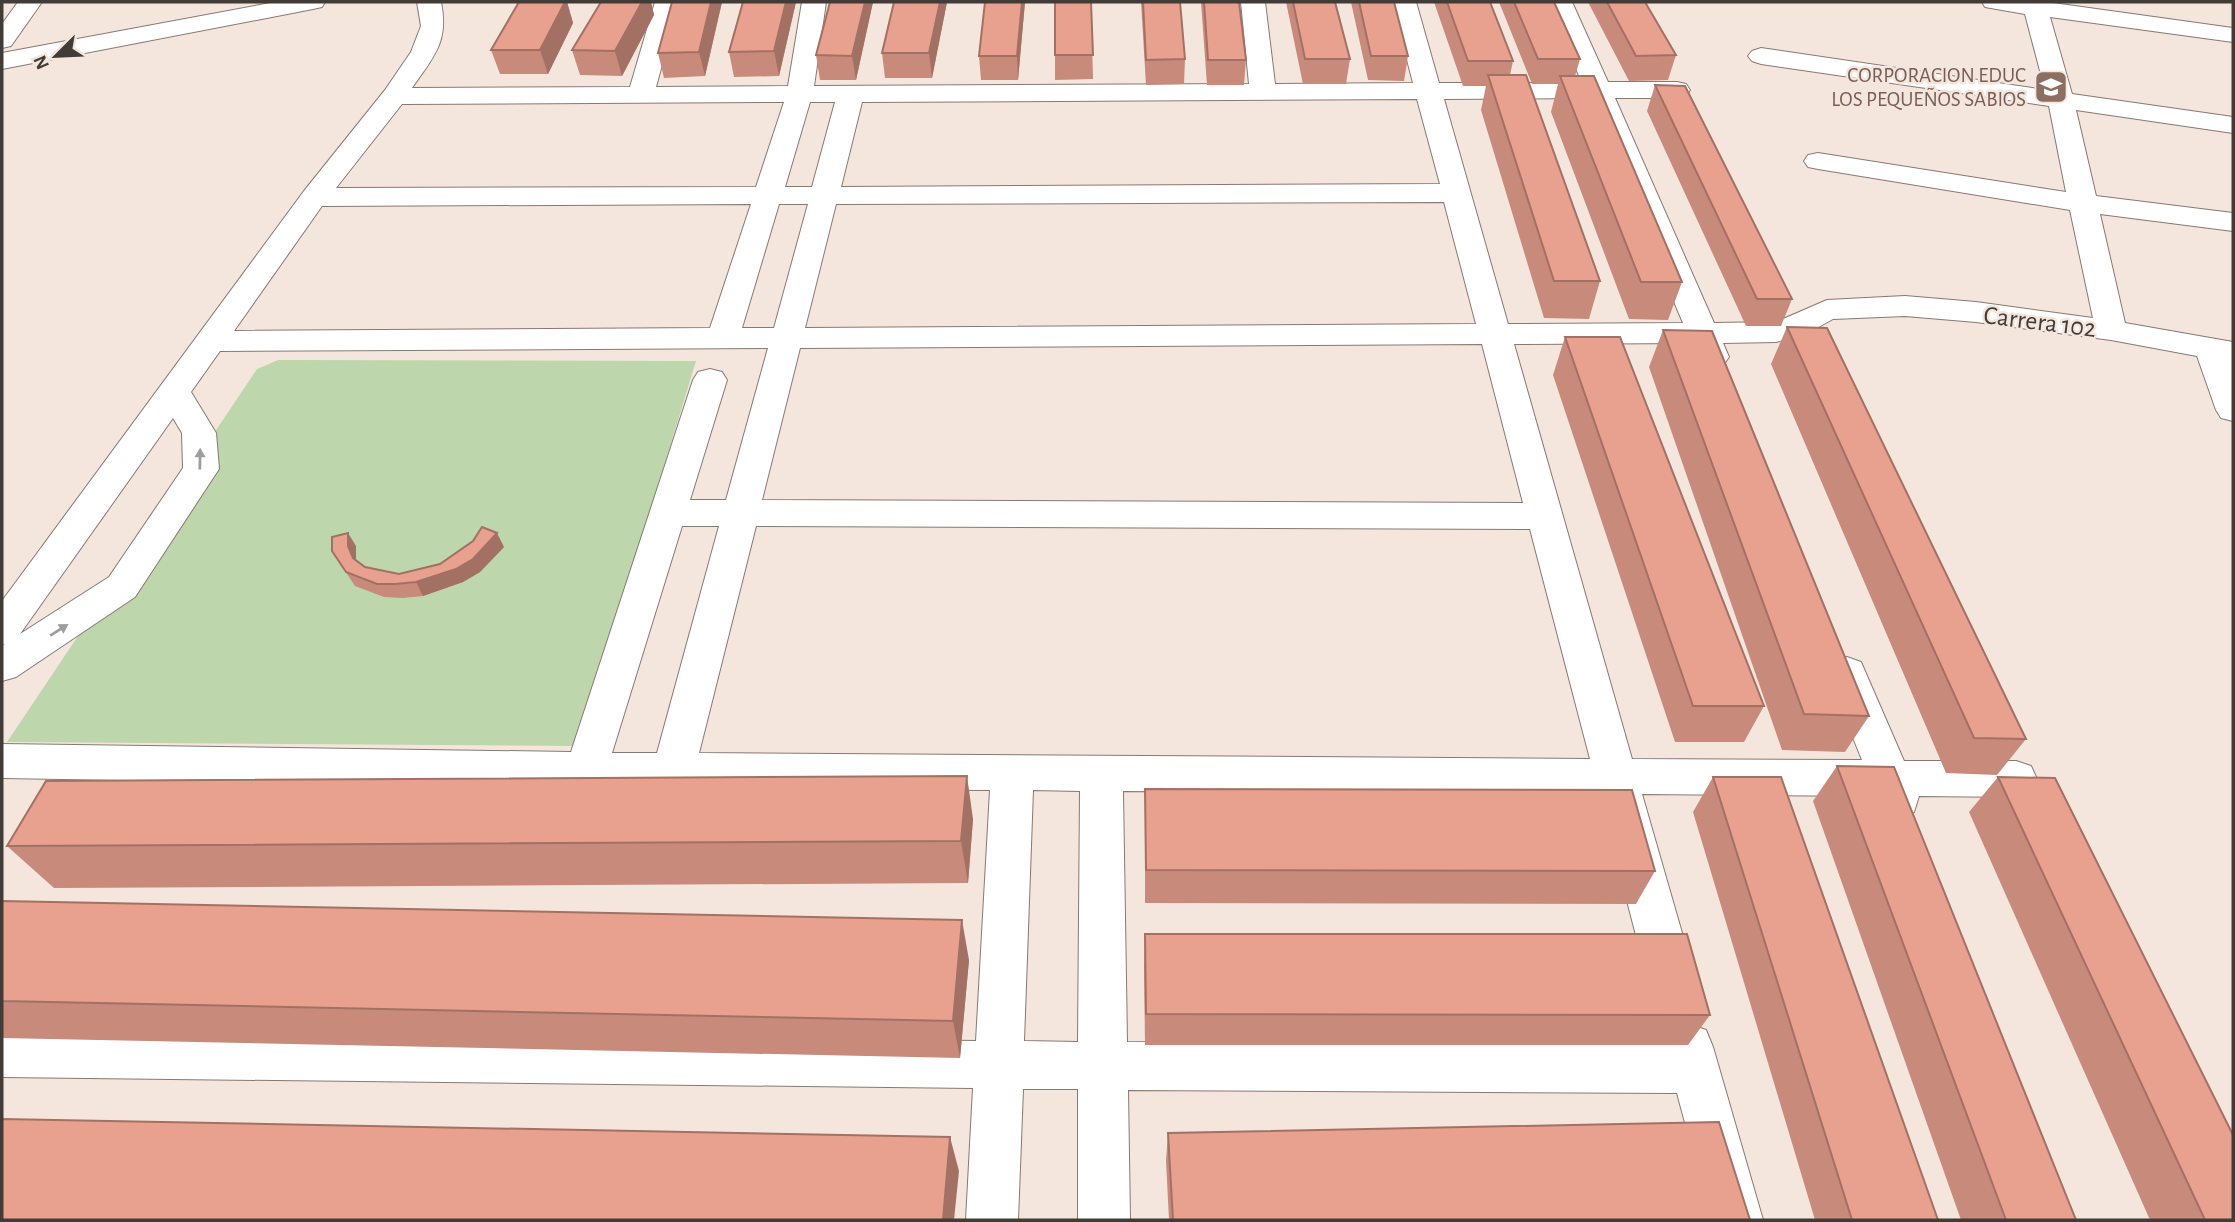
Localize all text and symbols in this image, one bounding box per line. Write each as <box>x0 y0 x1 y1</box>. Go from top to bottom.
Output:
north arrow <box>21 21 91 91</box>
text: N <box>30 52 53 72</box>
place label: CORPORACION EDUC LOS PEQUEÑOS SABIOS <box>1831 65 2026 110</box>
school or university icon: CORPORACION EDUC LOS PEQUEÑOS SABIOS <box>2032 68 2070 106</box>
street label: Carrera 102 <box>1982 302 2098 342</box>
one-way arrow <box>194 448 205 470</box>
one-way arrow <box>50 623 69 636</box>

